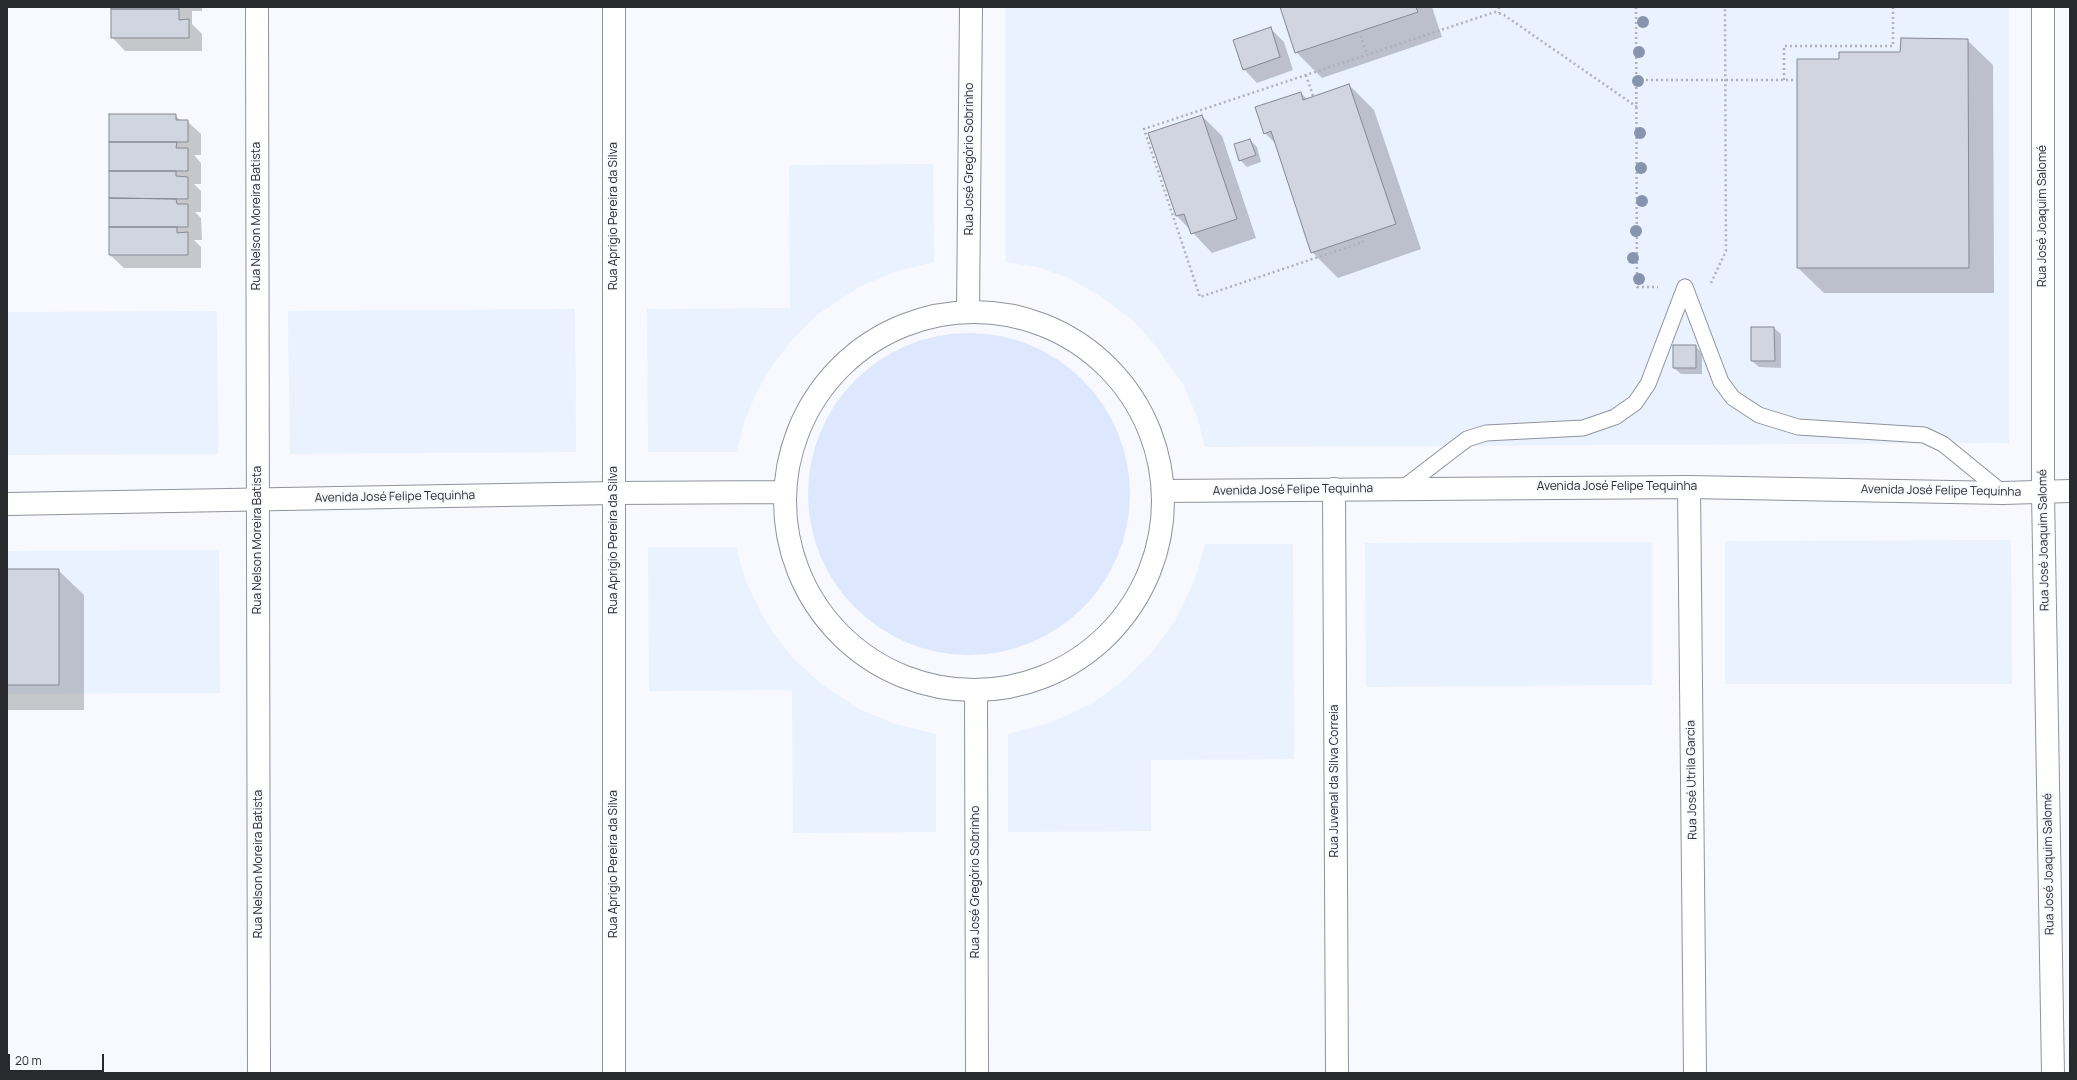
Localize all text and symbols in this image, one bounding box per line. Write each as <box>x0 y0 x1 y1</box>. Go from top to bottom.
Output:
street label: Rua José Gregório Sobrinho <box>963 83 977 235</box>
street label: Rua Nelson Moreira Batista <box>250 142 264 290</box>
street label: Rua Aprigio Pereira da Silva <box>607 142 621 290</box>
street label: Rua José Joaquim Salomé <box>2036 145 2050 287</box>
street label: Rua Nelson Moreira Batista <box>251 466 265 614</box>
street label: Rua Aprigio Pereira da Silva <box>607 466 621 614</box>
street label: Rua José Joaquim Salomé <box>2036 469 2052 611</box>
street label: Avenida José Felipe Tequinha <box>1537 480 1697 494</box>
street label: Avenida José Felipe Tequinha <box>1213 481 1373 499</box>
street label: Avenida José Felipe Tequinha <box>1861 482 2021 500</box>
street label: Avenida José Felipe Tequinha <box>315 488 475 506</box>
street label: Rua Juvenal da Silva Correia <box>1328 705 1342 857</box>
street label: Rua José Utrila Garcia <box>1684 720 1700 840</box>
street label: Rua Nelson Moreira Batista <box>252 790 266 938</box>
street label: Rua Aprigio Pereira da Silva <box>607 790 621 938</box>
street label: Rua José Joaquim Salomé <box>2041 793 2057 935</box>
street label: Rua José Gregório Sobrinho <box>969 806 983 958</box>
scale bar <box>10 1046 106 1072</box>
text: 20 m <box>15 1052 42 1069</box>

